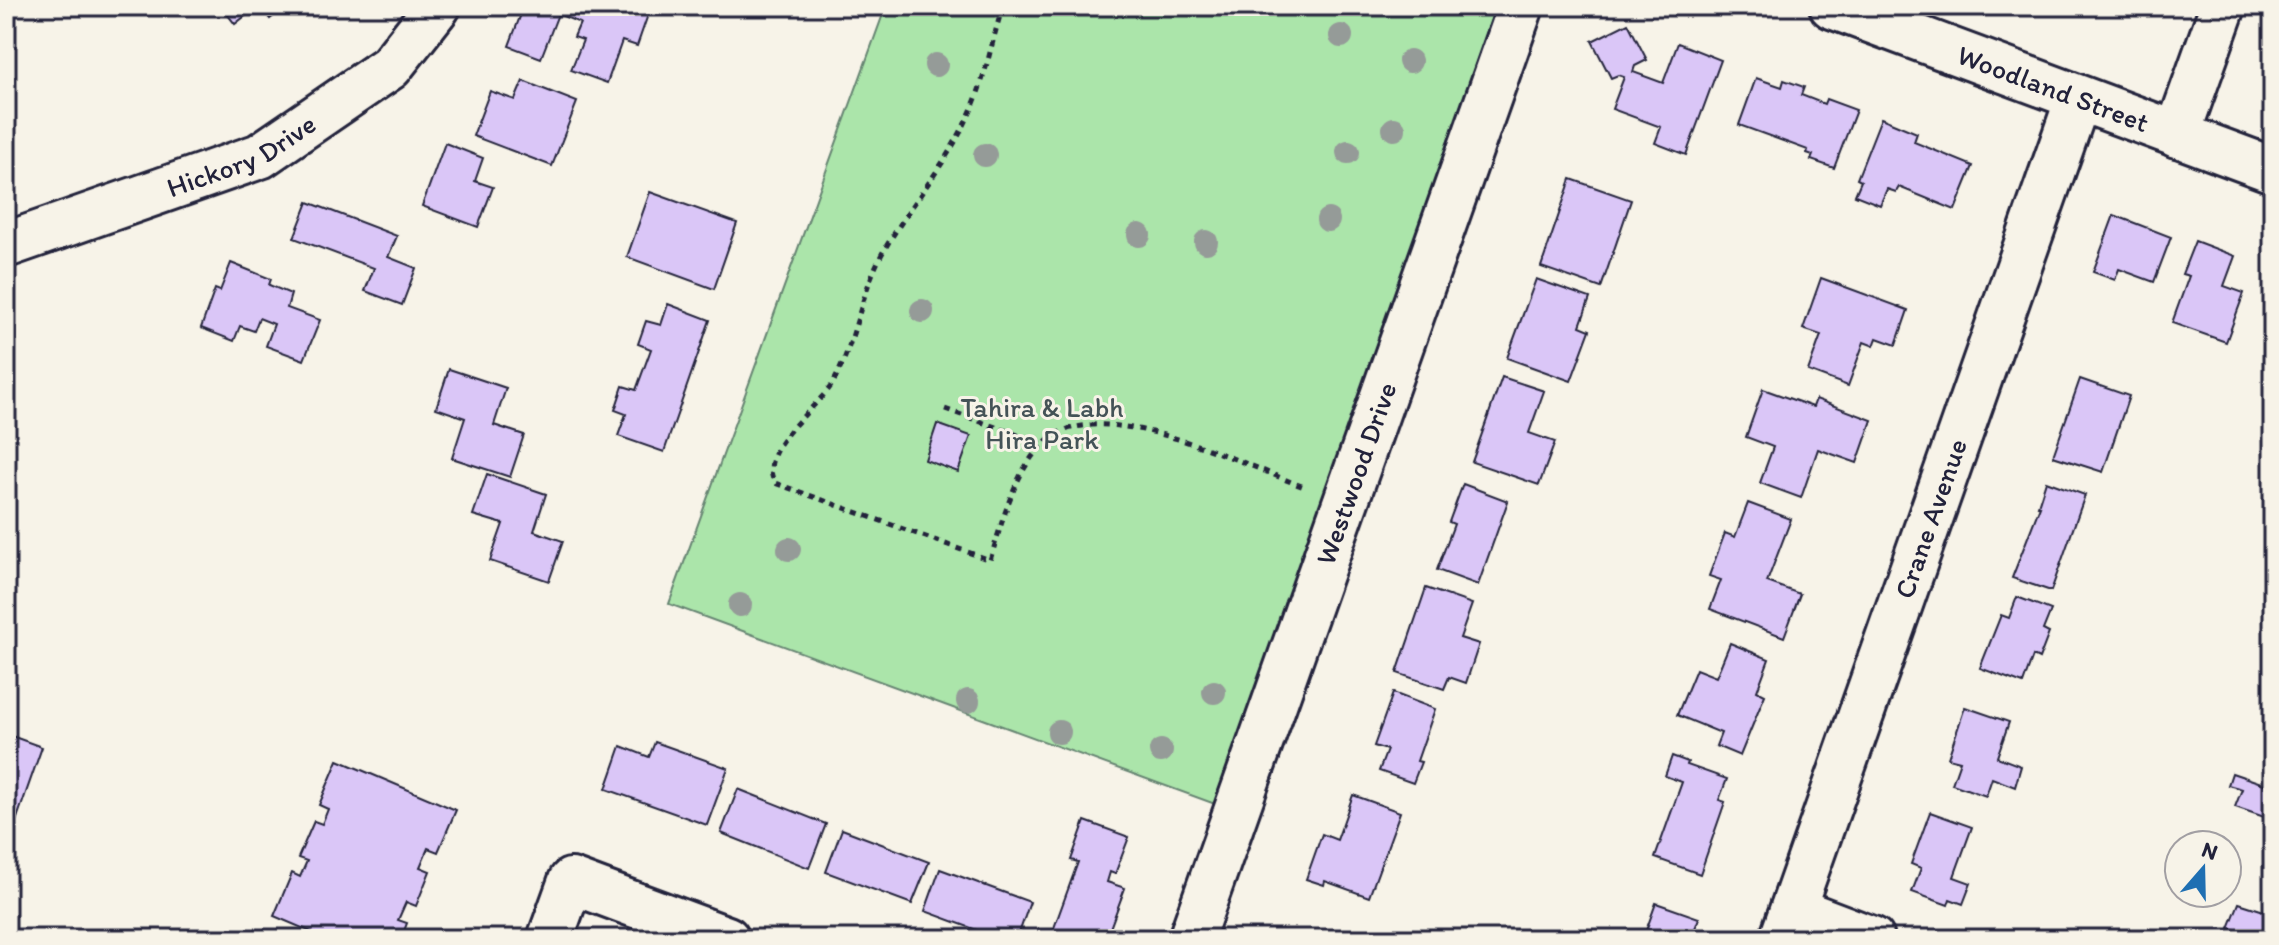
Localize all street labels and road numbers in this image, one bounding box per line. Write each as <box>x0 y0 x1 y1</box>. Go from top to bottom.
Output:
street label: Woodland Street <box>1953 37 2154 139</box>
street label: Hickory Drive <box>162 106 322 204</box>
street label: Westwood Drive <box>1308 377 1404 569</box>
street label: Crane Avenue <box>1886 434 1974 603</box>

